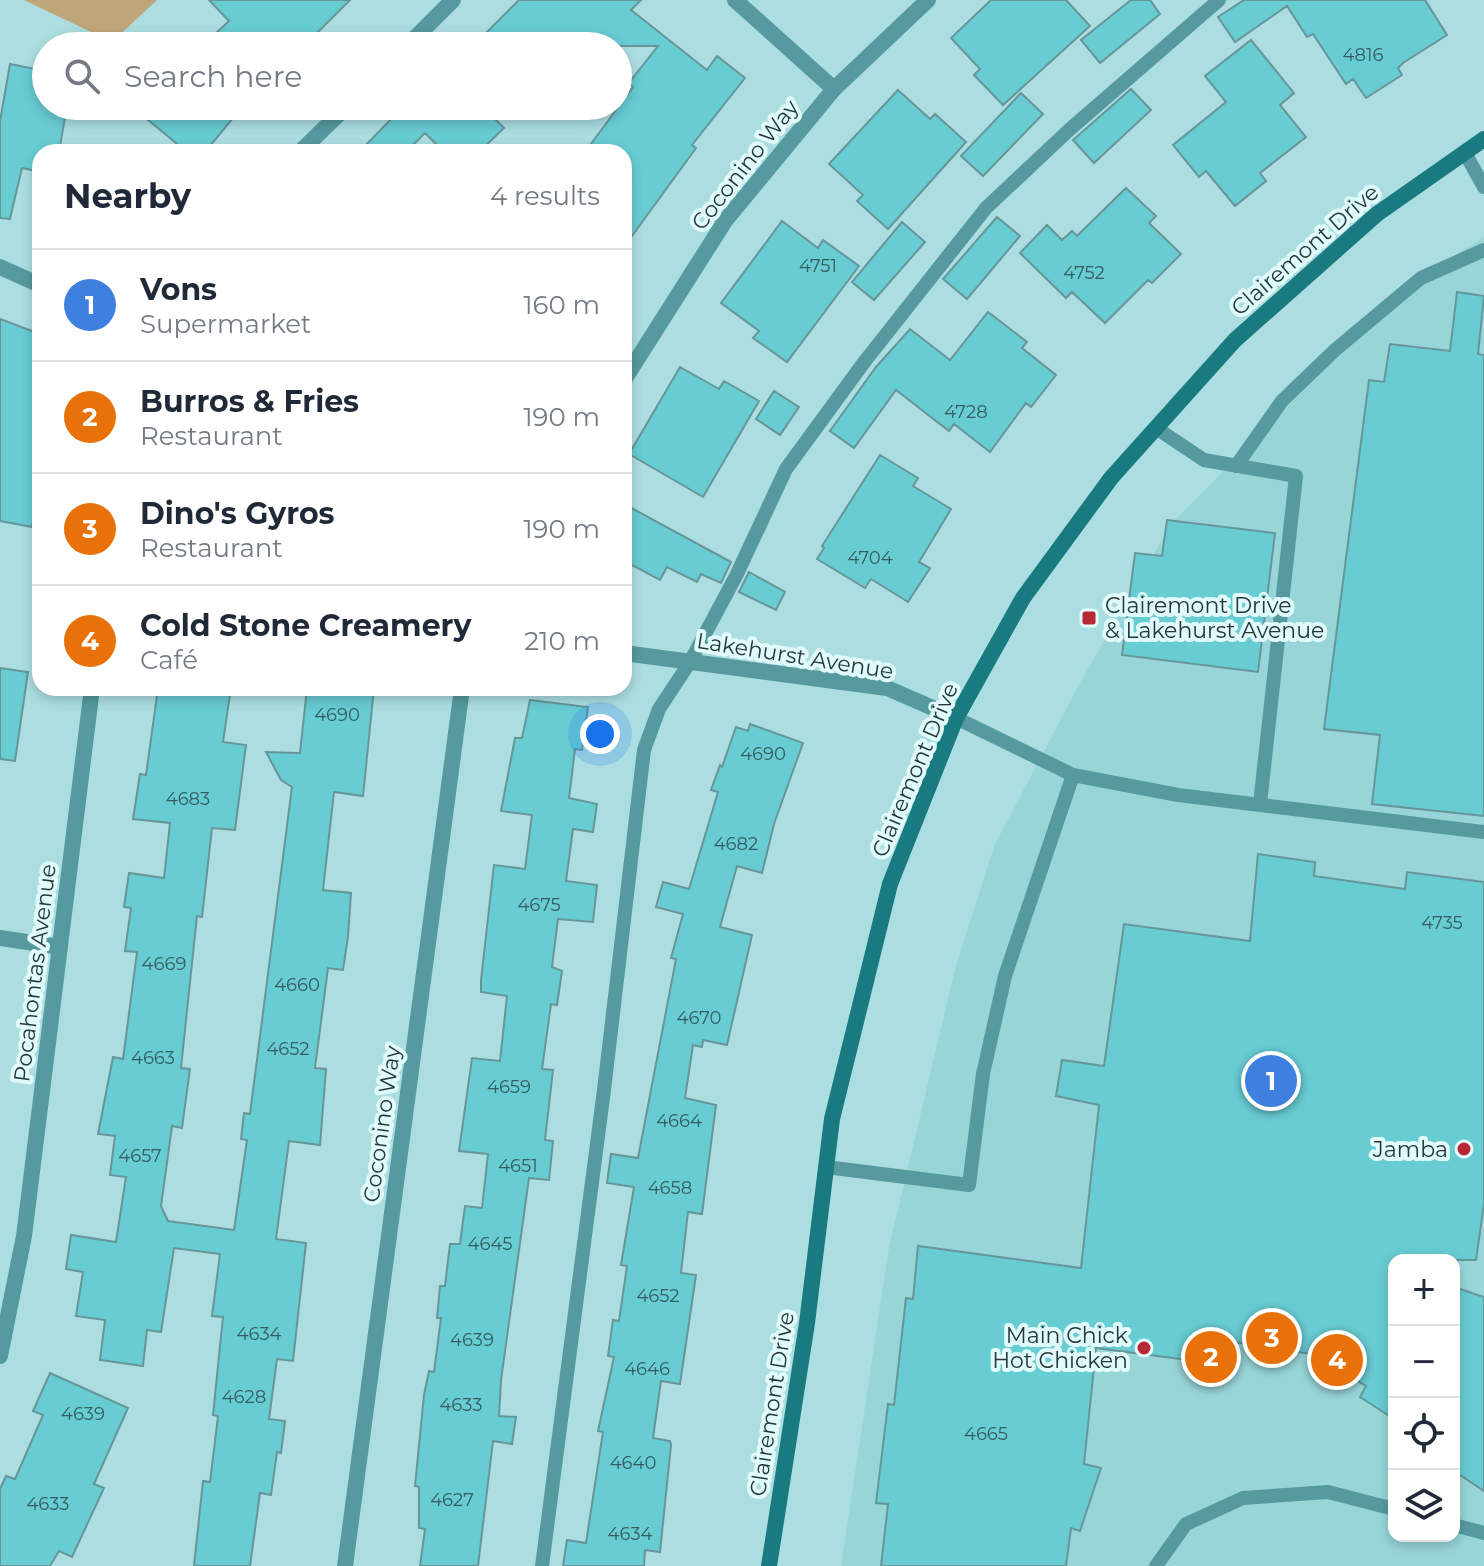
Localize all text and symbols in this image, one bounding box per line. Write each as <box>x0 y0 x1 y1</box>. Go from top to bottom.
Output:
search box <box>32 32 632 120</box>
house number: 4816 <box>1342 44 1384 66</box>
icon: search <box>60 54 104 98</box>
text: Search here <box>124 58 302 95</box>
street label: Coconino Way <box>686 94 804 235</box>
text: Nearby <box>64 175 191 217</box>
street label: Clairemont Drive <box>1226 179 1384 321</box>
text: 4 results <box>490 180 600 212</box>
house number: 4751 <box>799 255 837 277</box>
house number: 4752 <box>1063 262 1105 284</box>
text: Vons <box>140 271 217 308</box>
text: 1 <box>85 289 95 321</box>
text: 160 m <box>523 289 600 321</box>
text: Supermarket <box>140 308 311 340</box>
text: Burros & Fries <box>140 383 359 420</box>
text: 2 <box>82 401 98 433</box>
text: 190 m <box>523 401 600 433</box>
house number: 4728 <box>944 401 988 423</box>
text: Restaurant <box>140 420 283 452</box>
text: Dino's Gyros <box>140 495 335 532</box>
text: 3 <box>82 513 98 545</box>
text: 190 m <box>523 513 600 545</box>
text: Restaurant <box>140 532 283 564</box>
house number: 4704 <box>847 547 893 569</box>
place label: Clairemont Drive & Lakehurst Avenue <box>1105 592 1324 644</box>
text: Cold Stone Creamery <box>140 607 471 644</box>
marker: Clairemont Drive & Lakehurst Avenue <box>1080 609 1098 627</box>
text: 4 <box>81 625 99 657</box>
text: 210 m <box>524 625 600 657</box>
street label: Lakehurst Avenue <box>695 627 895 685</box>
text: Café <box>140 644 198 676</box>
street label: Clairemont Drive <box>866 679 964 861</box>
house number: 4690 <box>314 704 360 726</box>
your location <box>580 714 620 754</box>
house number: 4690 <box>740 743 786 765</box>
house number: 4683 <box>166 788 210 810</box>
house number: 4682 <box>714 833 758 855</box>
street label: Pocahontas Avenue <box>8 863 62 1083</box>
house number: 4675 <box>517 894 561 916</box>
house number: 4735 <box>1421 912 1463 934</box>
house number: 4669 <box>142 953 186 975</box>
house number: 4660 <box>274 974 320 996</box>
house number: 4670 <box>677 1007 721 1029</box>
house number: 4652 <box>266 1038 310 1060</box>
street label: Coconino Way <box>358 1044 406 1204</box>
house number: 4663 <box>131 1047 175 1069</box>
pin: 1 <box>1245 1051 1297 1111</box>
house number: 4659 <box>487 1076 531 1098</box>
house number: 4664 <box>656 1110 702 1132</box>
place label: Jamba <box>1372 1136 1448 1163</box>
marker: Jamba <box>1455 1140 1473 1158</box>
house number: 4657 <box>118 1145 162 1167</box>
house number: 4651 <box>498 1155 538 1177</box>
house number: 4658 <box>648 1177 692 1199</box>
house number: 4645 <box>468 1233 512 1255</box>
map controls <box>1388 1254 1460 1542</box>
button: + <box>1388 1254 1460 1326</box>
house number: 4652 <box>636 1285 680 1307</box>
pin: 3 <box>1246 1308 1298 1368</box>
street label: Clairemont Drive <box>744 1310 800 1498</box>
place label: Main Chick Hot Chicken <box>992 1322 1129 1374</box>
house number: 4634 <box>237 1323 282 1345</box>
button: − <box>1388 1326 1460 1398</box>
pin: 2 <box>1185 1327 1237 1387</box>
house number: 4639 <box>450 1329 494 1351</box>
pin: 4 <box>1311 1330 1363 1390</box>
marker: Main Chick Hot Chicken <box>1135 1339 1153 1357</box>
house number: 4646 <box>624 1358 670 1380</box>
house number: 4628 <box>222 1386 266 1408</box>
house number: 4633 <box>439 1394 483 1416</box>
button: locate <box>1388 1398 1460 1470</box>
house number: 4639 <box>61 1403 105 1425</box>
house number: 4665 <box>964 1423 1008 1445</box>
house number: 4640 <box>610 1452 656 1474</box>
button: layers <box>1388 1470 1460 1542</box>
house number: 4627 <box>430 1489 474 1511</box>
house number: 4633 <box>26 1493 70 1515</box>
house number: 4634 <box>608 1523 653 1545</box>

